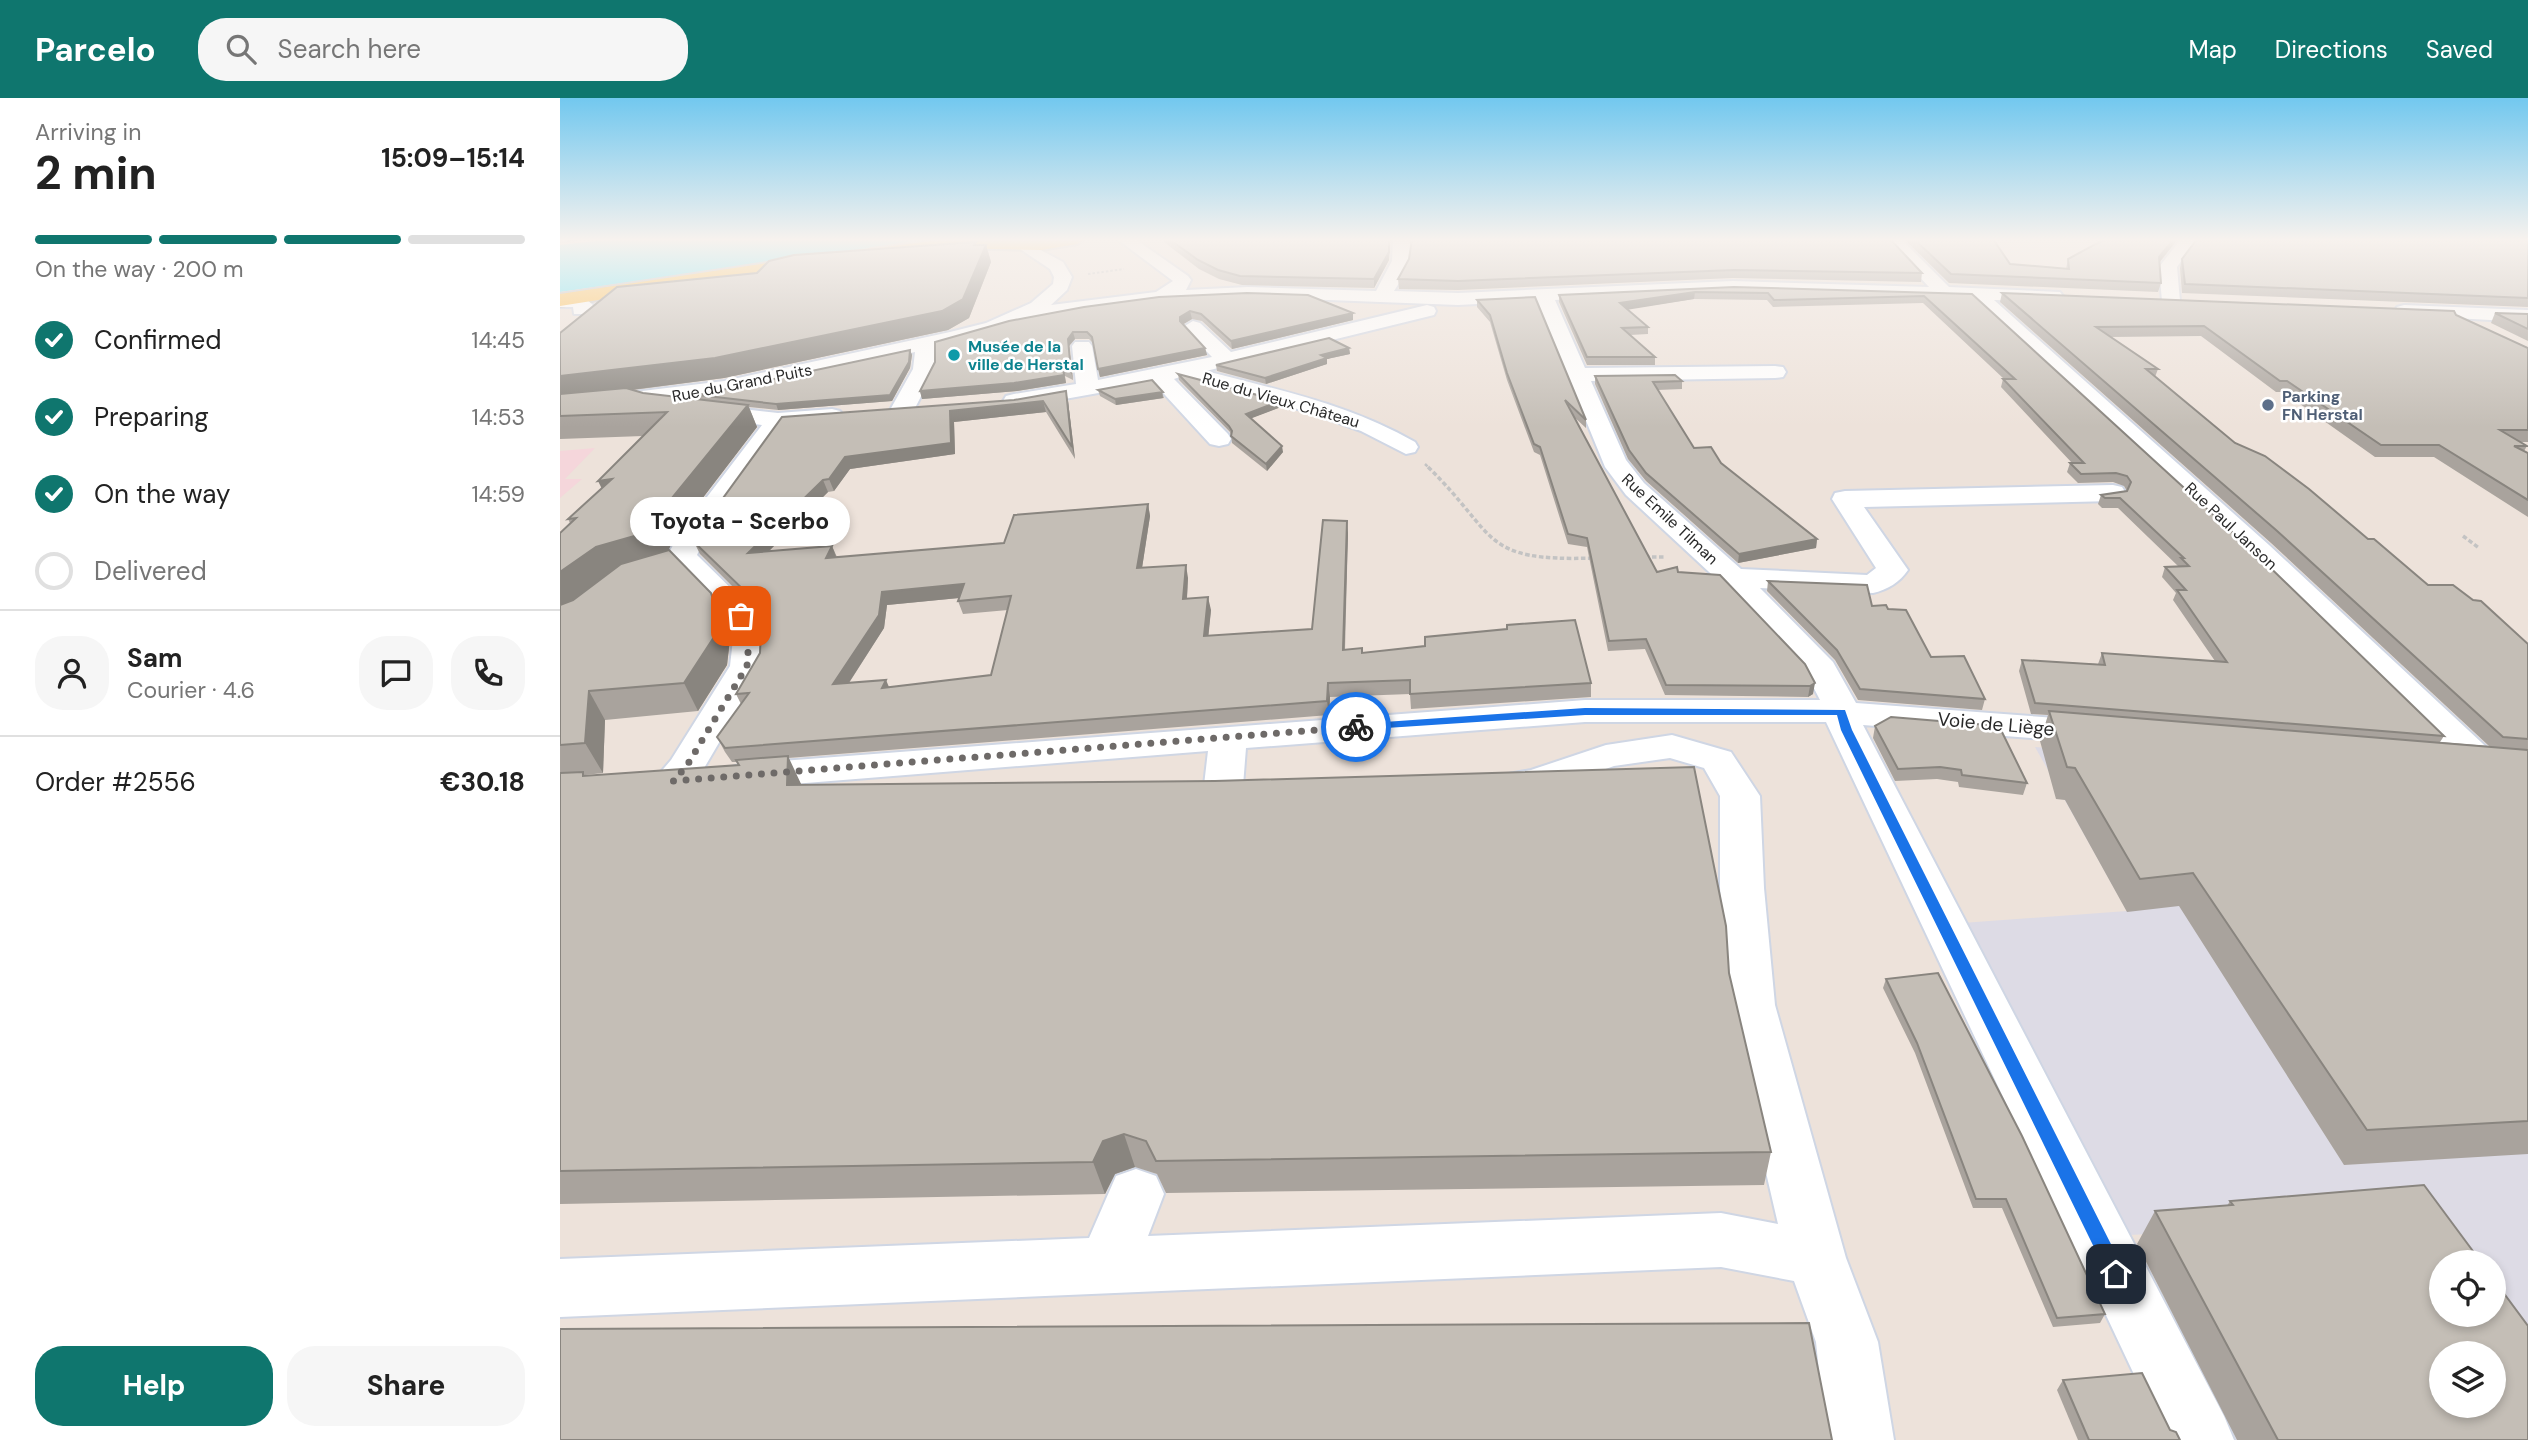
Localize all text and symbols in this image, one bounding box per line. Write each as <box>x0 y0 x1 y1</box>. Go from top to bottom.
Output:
search box <box>198 18 688 81</box>
text: Parcelo <box>35 28 156 71</box>
icon: search <box>222 30 260 68</box>
text: Search here <box>278 32 421 66</box>
text: Map <box>2189 34 2237 65</box>
text: Directions <box>2275 34 2388 65</box>
text: Saved <box>2426 34 2493 65</box>
text: Arriving in <box>35 117 141 147</box>
text: 15:09–15:14 <box>381 141 525 175</box>
text: 2 min <box>35 143 157 203</box>
text: On the way · 200 m <box>35 254 244 284</box>
icon: check <box>35 321 73 359</box>
text: Confirmed <box>94 323 221 357</box>
text: 14:45 <box>471 325 525 355</box>
place label: Musée de la ville de Herstal <box>968 336 1084 375</box>
marker: Musée de la ville de Herstal <box>946 347 962 363</box>
street label: Rue du Grand Puits <box>670 359 814 407</box>
street label: Rue du Vieux Château <box>1200 367 1362 433</box>
place label: Parking FN Herstal <box>2282 386 2363 425</box>
marker: Parking FN Herstal <box>2260 397 2276 413</box>
icon: check <box>35 398 73 436</box>
text: Preparing <box>94 400 209 434</box>
text: 14:53 <box>472 402 525 432</box>
street label: Rue Emile Tilman <box>1617 469 1723 569</box>
icon: check <box>35 475 73 513</box>
text: On the way <box>94 477 230 511</box>
street label: Rue Paul Janson <box>2180 478 2282 574</box>
text: 14:59 <box>471 479 525 509</box>
callout: Toyota - Scerbo <box>631 497 851 546</box>
text: Toyota - Scerbo <box>651 506 829 536</box>
text: Delivered <box>94 554 207 588</box>
pin <box>711 586 771 646</box>
icon: bag <box>722 597 760 635</box>
button: person <box>35 636 109 710</box>
button: chat <box>359 636 433 710</box>
button: phone <box>451 636 525 710</box>
text: Sam <box>127 641 182 675</box>
text: Courier · 4.6 <box>127 675 255 705</box>
courier <box>1321 692 1391 762</box>
street label: Voie de Liège <box>1937 706 2055 742</box>
icon: bike <box>1337 708 1375 746</box>
text: Order #2556 <box>35 765 196 799</box>
text: €30.18 <box>440 765 525 799</box>
pin <box>2086 1244 2146 1304</box>
map controls <box>2429 1250 2506 1418</box>
button: locate <box>2429 1250 2506 1327</box>
icon: home <box>2097 1255 2135 1293</box>
button: layers <box>2429 1341 2506 1418</box>
button: Help <box>35 1346 273 1426</box>
button: Share <box>287 1346 525 1426</box>

